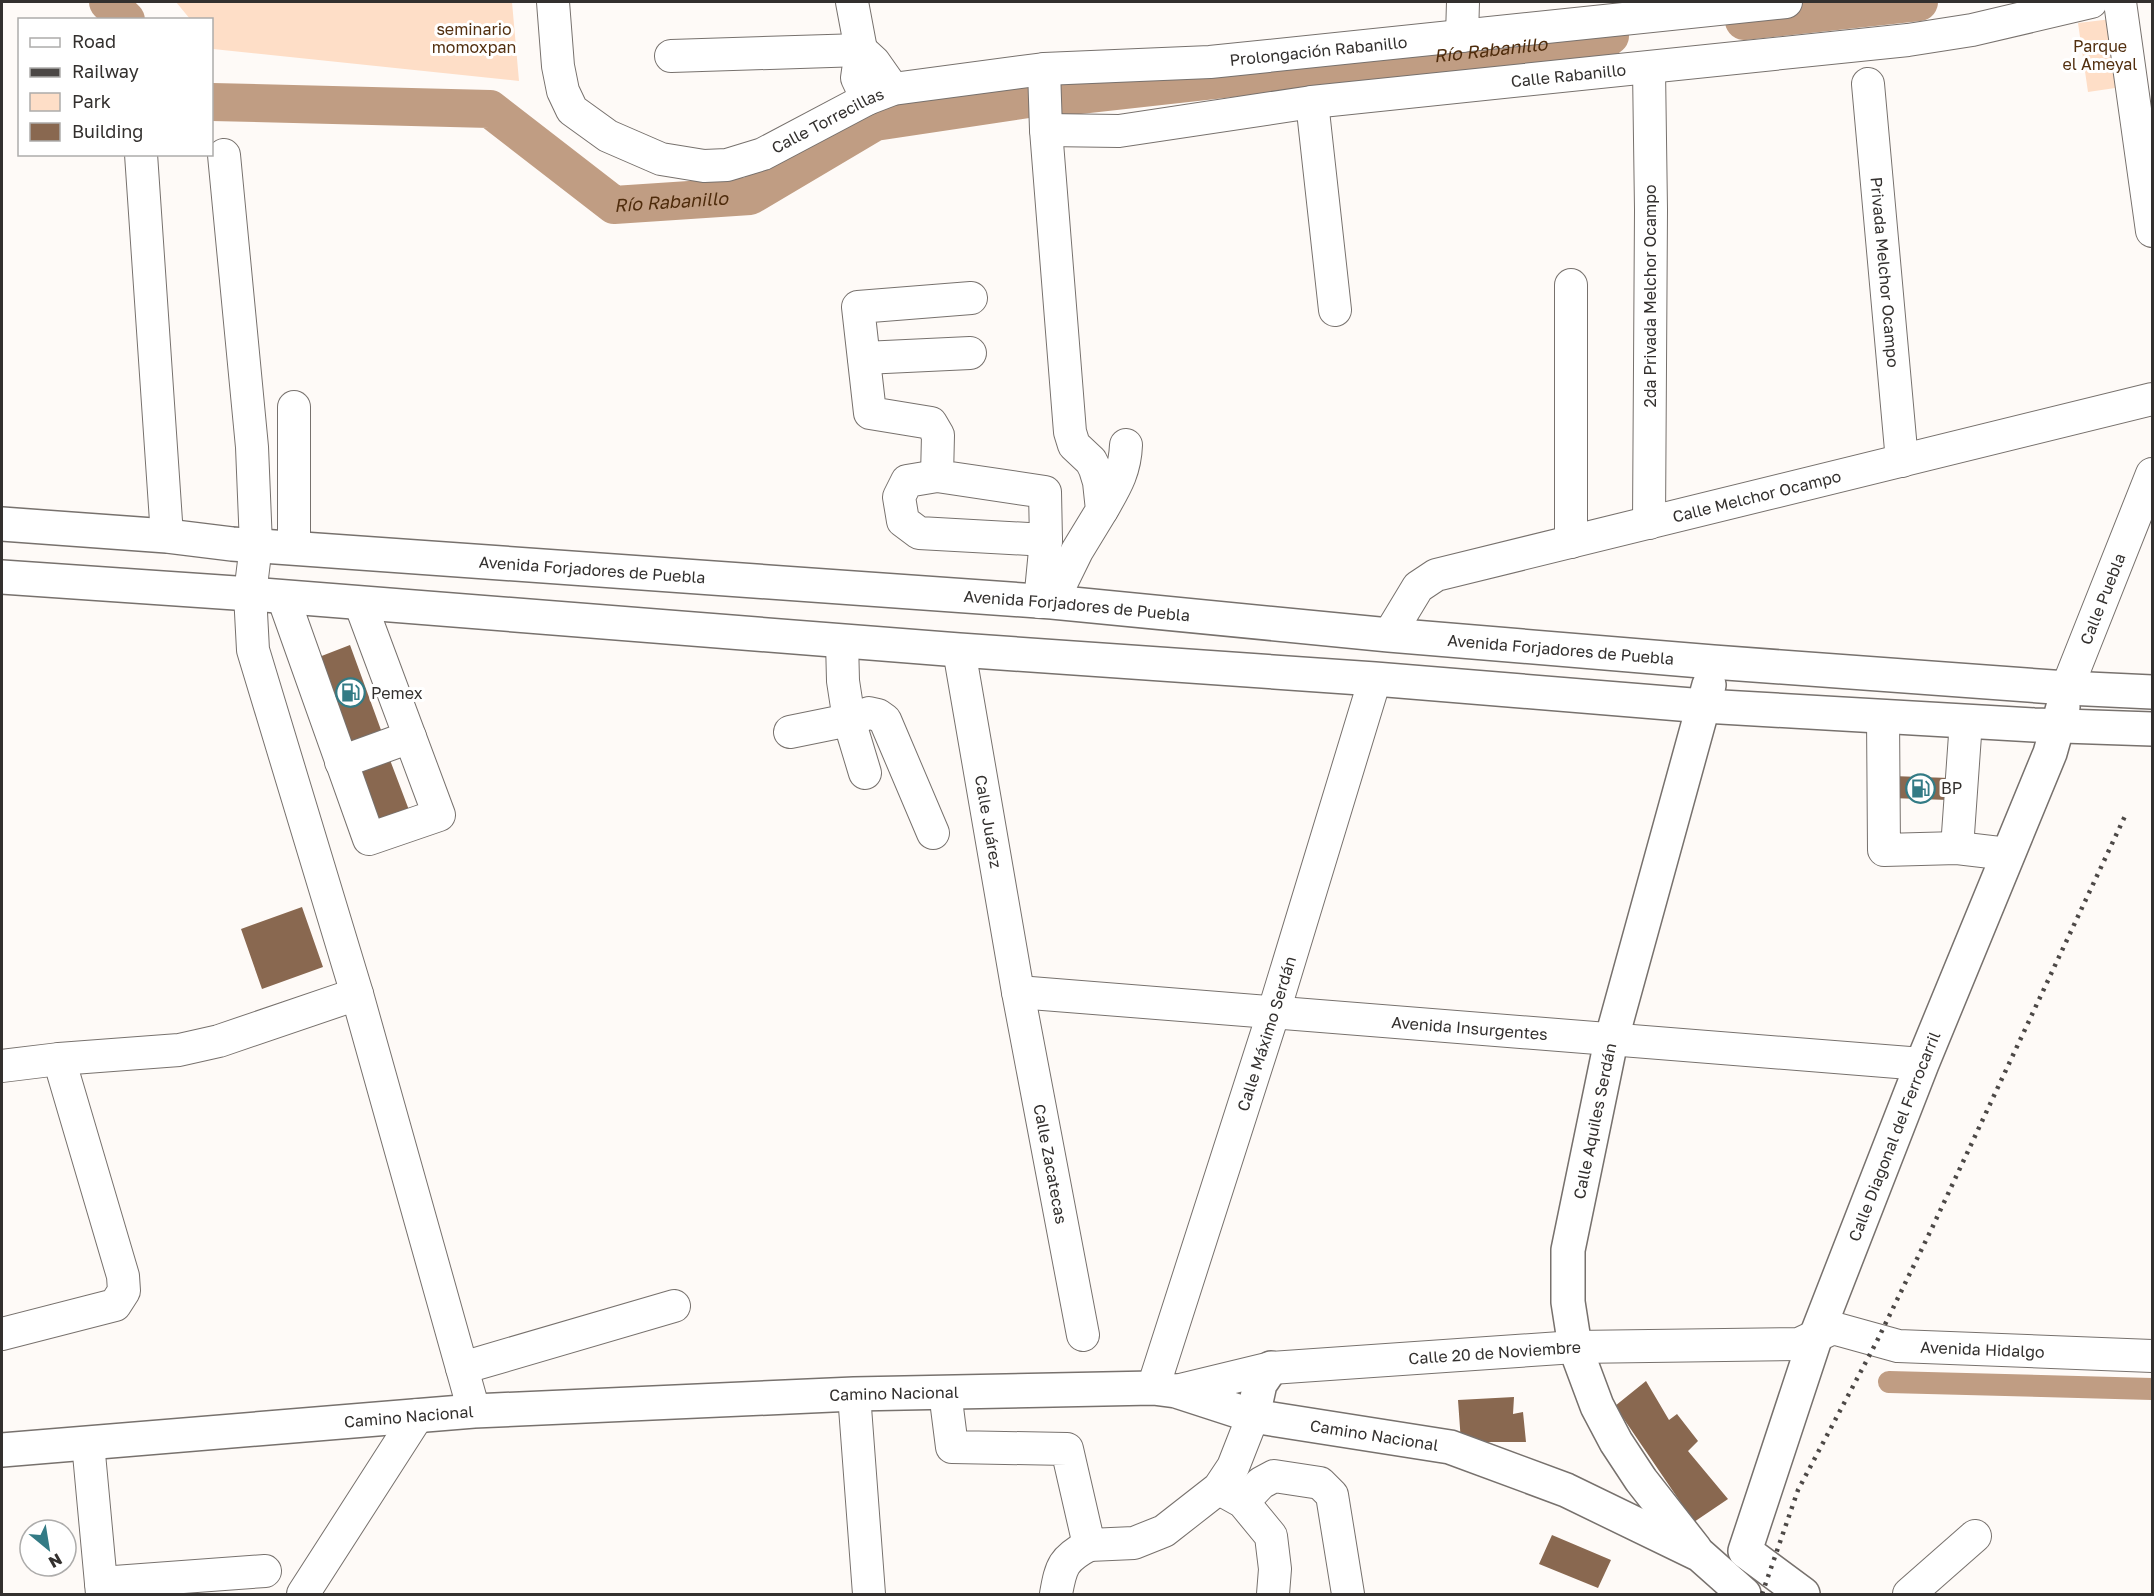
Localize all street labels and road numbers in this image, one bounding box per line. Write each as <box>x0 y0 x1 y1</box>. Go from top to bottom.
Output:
street label: Prolongación Rabanillo <box>1229 32 1408 70</box>
street label: Calle Rabanillo <box>1510 59 1627 91</box>
street label: Calle Torrecillas <box>768 84 887 158</box>
street label: Privada Melchor Ocampo <box>1866 176 1904 368</box>
street label: 2da Privada Melchor Ocampo <box>1640 184 1660 408</box>
street label: Calle Melchor Ocampo <box>1670 466 1843 527</box>
street label: Calle Puebla <box>2075 550 2130 647</box>
street label: Avenida Forjadores de Puebla <box>478 551 706 587</box>
street label: Avenida Forjadores de Puebla <box>963 586 1191 625</box>
street label: Avenida Forjadores de Puebla <box>1447 630 1675 669</box>
street label: Calle Juárez <box>971 773 1006 870</box>
street label: Calle Máximo Serdán <box>1232 954 1300 1114</box>
street label: Avenida Insurgentes <box>1391 1012 1549 1044</box>
street label: Calle Diagonal del Ferrocarril <box>1844 1028 1944 1244</box>
street label: Calle Aquiles Serdán <box>1569 1041 1620 1201</box>
street label: Calle Zacatecas <box>1029 1102 1072 1225</box>
street label: Calle 20 de Noviembre <box>1408 1337 1581 1368</box>
street label: Avenida Hidalgo <box>1920 1337 2045 1362</box>
street label: Camino Nacional <box>829 1382 959 1405</box>
street label: Camino Nacional <box>343 1401 474 1432</box>
street label: Camino Nacional <box>1309 1415 1440 1455</box>

